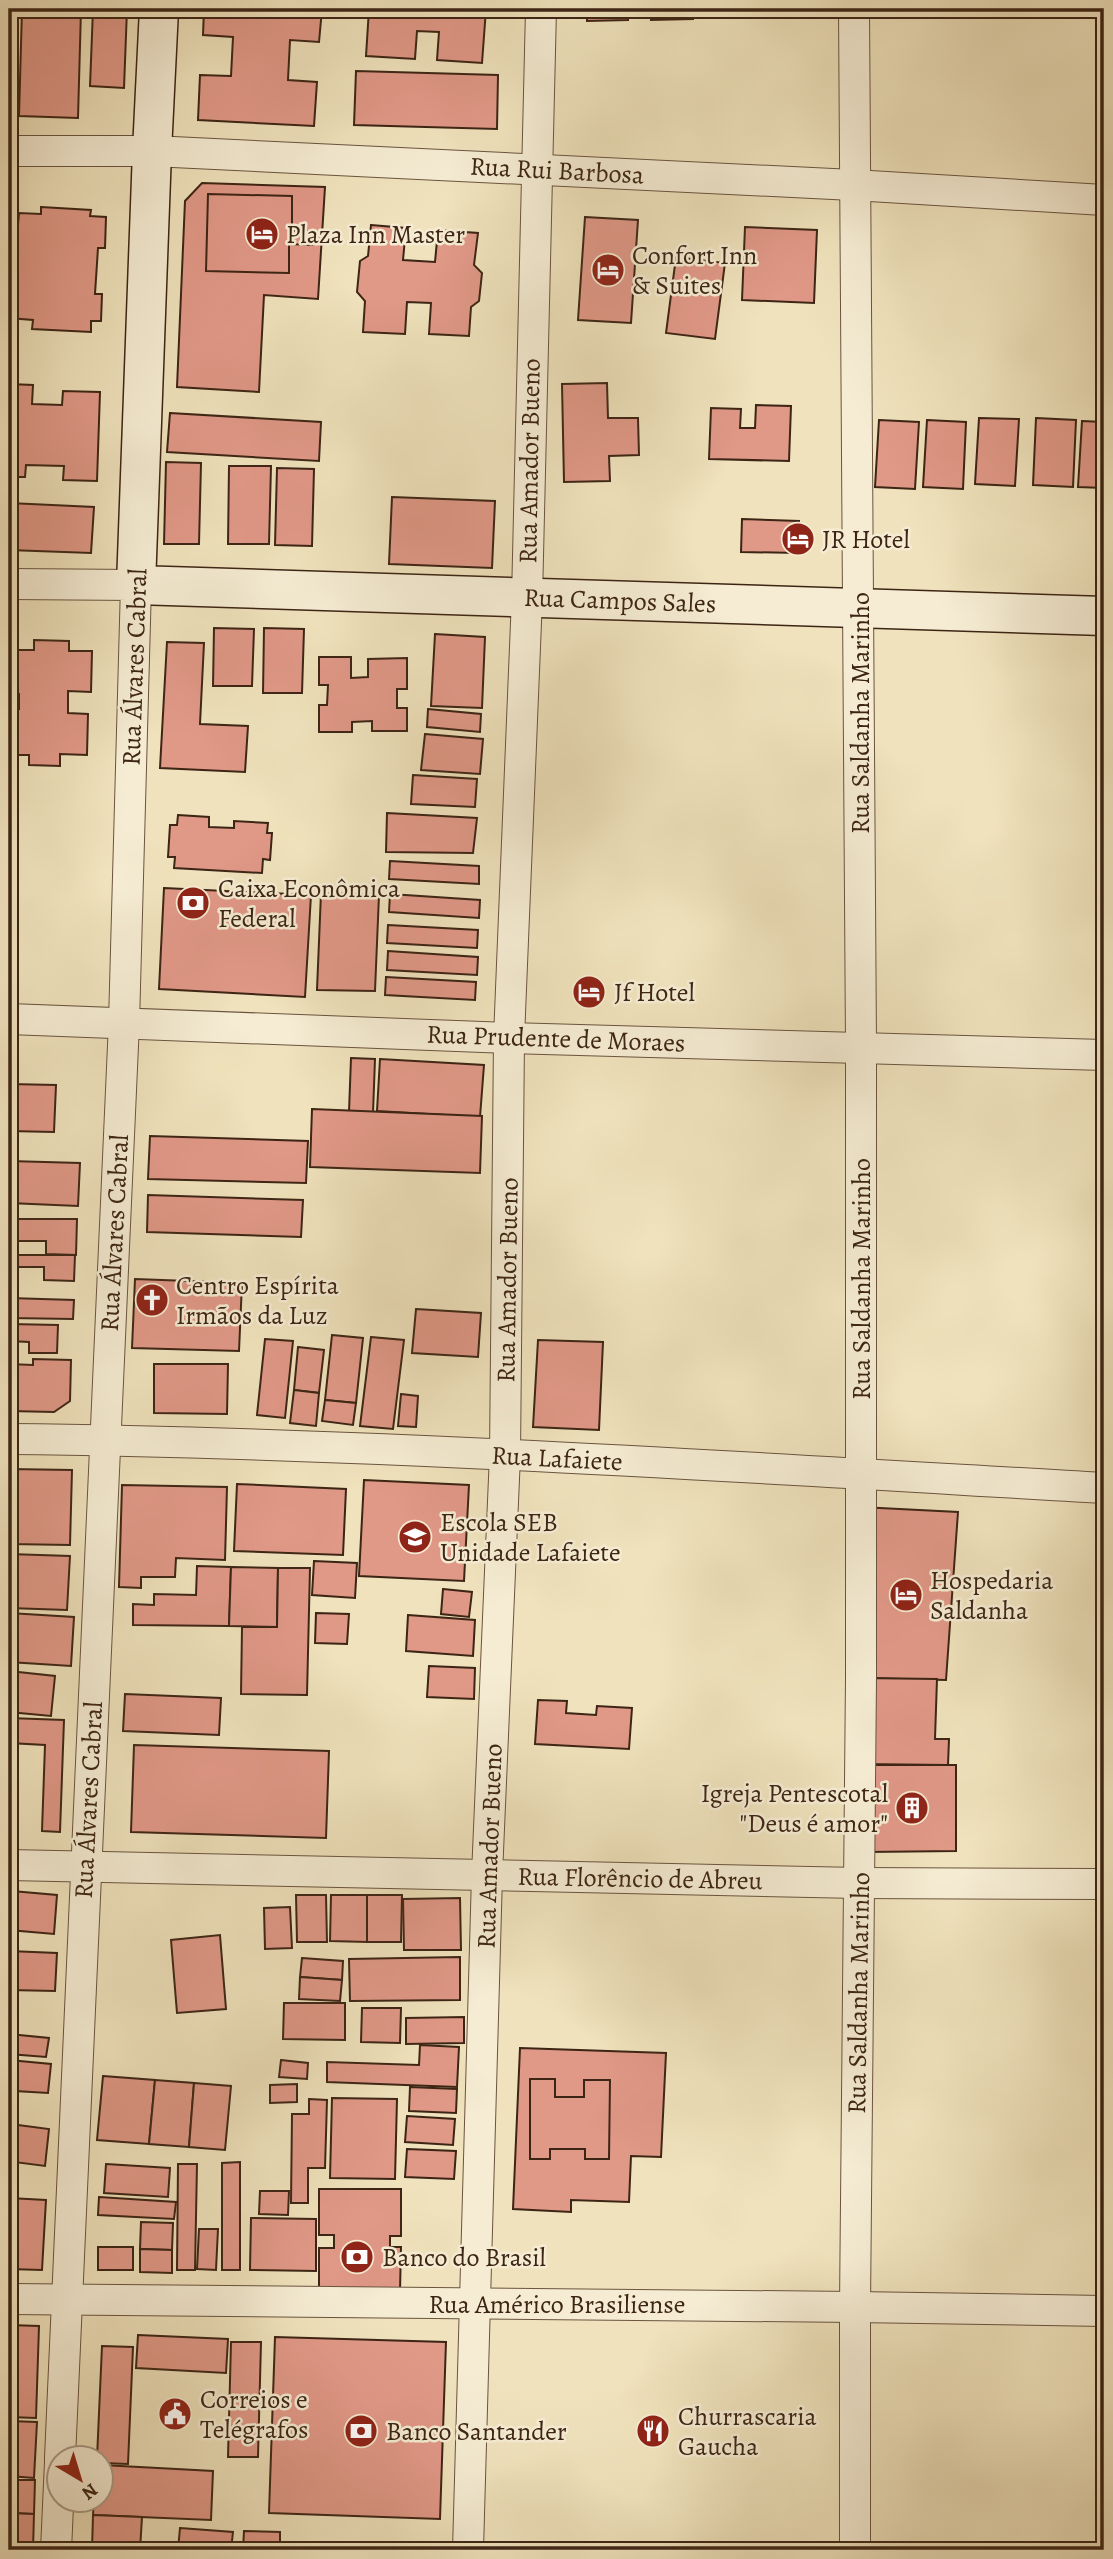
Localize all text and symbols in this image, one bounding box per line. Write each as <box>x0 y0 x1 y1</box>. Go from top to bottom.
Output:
street label: Rua Rui Barbosa <box>469 148 645 193</box>
hotel icon: Plaza Inn Master <box>243 215 281 253</box>
place label: Plaza Inn Master <box>286 217 465 252</box>
place label: Confort Inn & Suites <box>632 238 757 303</box>
hotel icon: Confort Inn & Suites <box>589 251 627 289</box>
street label: Rua Amador Bueno <box>510 358 549 564</box>
hotel icon: JR Hotel <box>779 520 817 558</box>
place label: JR Hotel <box>822 522 910 557</box>
street label: Rua Álvares Cabral <box>114 568 155 766</box>
street label: Rua Campos Sales <box>523 580 717 621</box>
street label: Rua Saldanha Marinho <box>843 592 878 834</box>
place label: Caixa Econômica Federal <box>218 871 400 936</box>
bank icon: Caixa Econômica Federal <box>174 884 212 922</box>
hotel icon: Jf Hotel <box>570 973 608 1011</box>
place label: Jf Hotel <box>614 975 695 1010</box>
street label: Rua Prudente de Moraes <box>426 1016 686 1061</box>
street label: Rua Álvares Cabral <box>92 1134 137 1333</box>
street label: Rua Saldanha Marinho <box>844 1158 879 1400</box>
street label: Rua Amador Bueno <box>488 1177 527 1383</box>
place label: Centro Espírita Irmãos da Luz <box>176 1268 339 1333</box>
church icon: Centro Espírita Irmãos da Luz <box>133 1281 171 1319</box>
street label: Rua Lafaiete <box>490 1438 623 1479</box>
place label: Escola SEB Unidade Lafaiete <box>440 1505 621 1570</box>
school or university icon: Escola SEB Unidade Lafaiete <box>396 1518 434 1556</box>
place label: Hospedaria Saldanha <box>930 1563 1053 1628</box>
hotel icon: Hospedaria Saldanha <box>887 1576 925 1614</box>
street label: Rua Álvares Cabral <box>66 1701 111 1900</box>
street label: Rua Amador Bueno <box>468 1743 511 1949</box>
place label: Igreja Pentescotal "Deus é amor" <box>701 1776 888 1841</box>
building icon: Igreja Pentescotal "Deus é amor" <box>893 1789 931 1827</box>
street label: Rua Florêncio de Abreu <box>517 1859 764 1898</box>
street label: Rua Saldanha Marinho <box>839 1872 878 2114</box>
bank icon: Banco do Brasil <box>338 2238 376 2276</box>
place label: Banco do Brasil <box>382 2240 546 2275</box>
street label: Rua Américo Brasiliense <box>429 2287 685 2322</box>
place label: Correios e Telégrafos <box>200 2382 308 2447</box>
public building icon: Correios e Telégrafos <box>156 2395 194 2433</box>
place label: Churrascaria Gaucha <box>678 2399 817 2464</box>
bank icon: Banco Santander <box>342 2412 380 2450</box>
restaurant icon: Churrascaria Gaucha <box>634 2412 672 2450</box>
place label: Banco Santander <box>386 2414 567 2449</box>
north arrow <box>46 2444 116 2514</box>
text: N <box>76 2477 103 2506</box>

